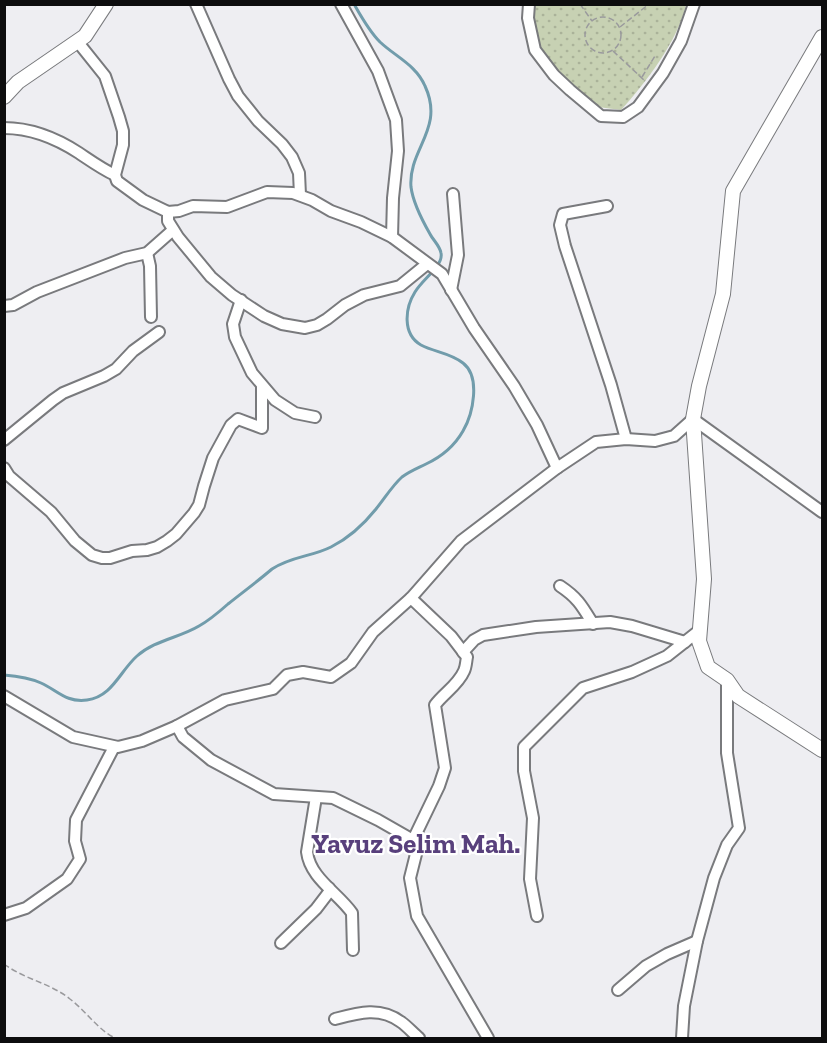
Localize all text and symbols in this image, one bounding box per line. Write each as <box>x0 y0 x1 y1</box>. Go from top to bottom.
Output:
district label: Yavuz Selim Mah. <box>312 828 520 860</box>

